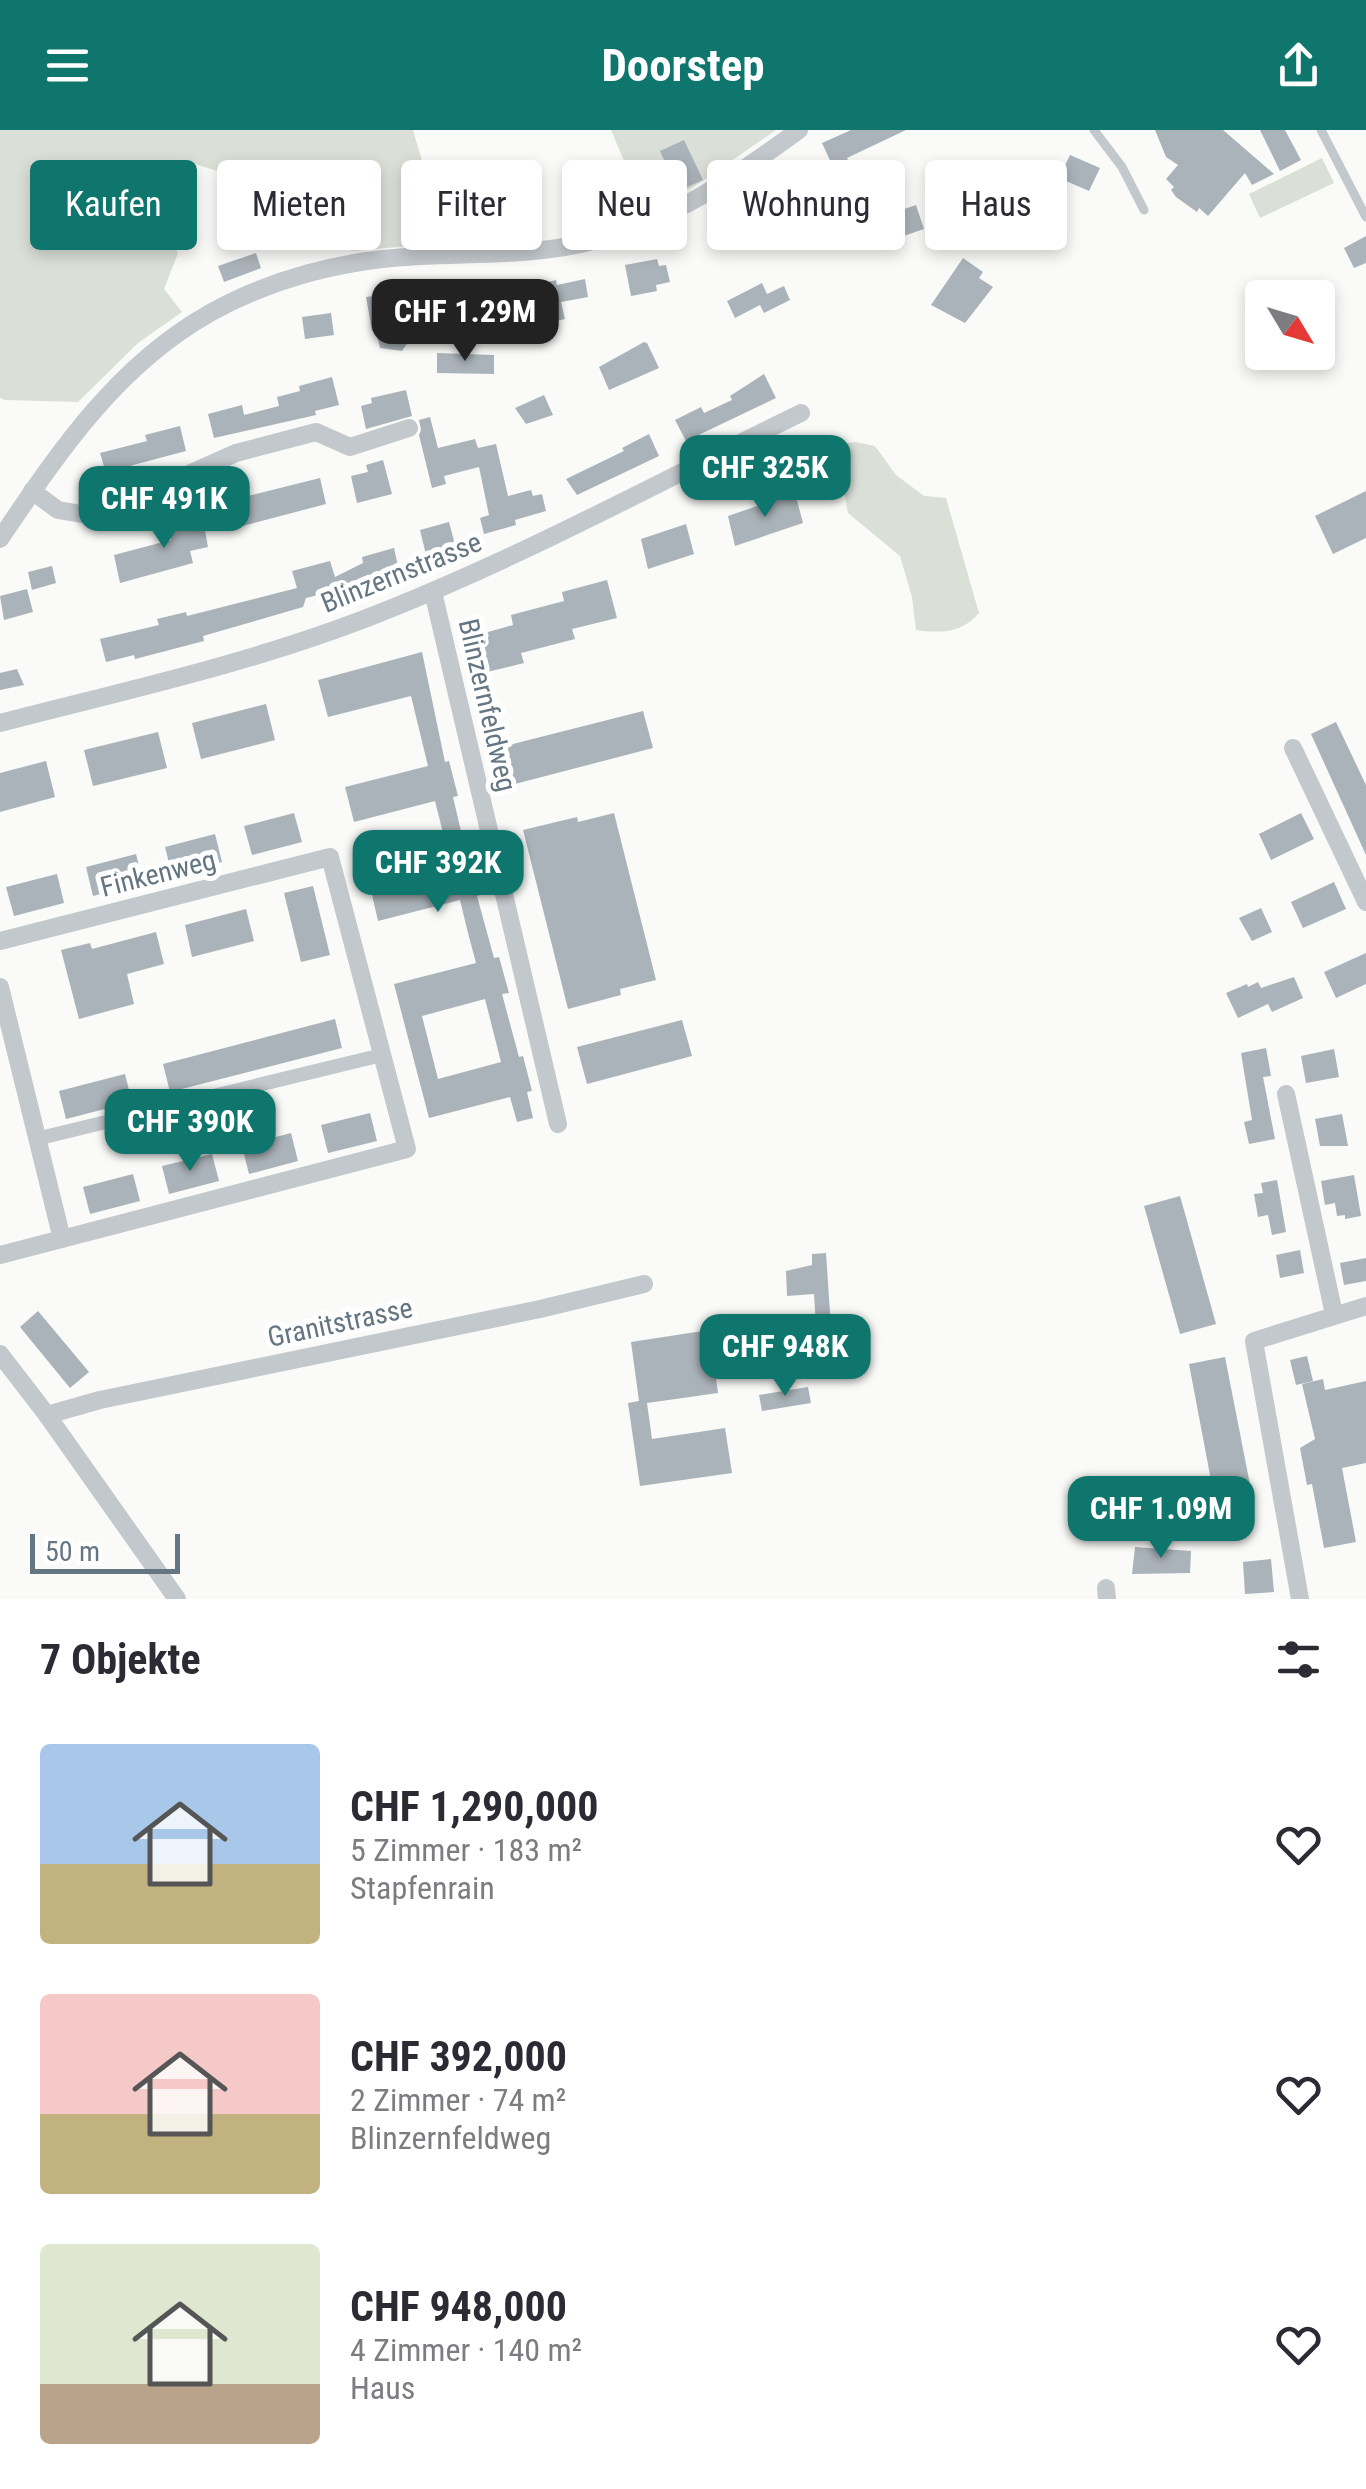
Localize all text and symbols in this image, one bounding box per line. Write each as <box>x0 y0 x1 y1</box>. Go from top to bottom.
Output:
icon: menu <box>40 38 95 93</box>
icon: share <box>1271 38 1326 93</box>
text: Doorstep <box>601 39 765 92</box>
chip: Kaufen <box>30 160 197 250</box>
chip: Mieten <box>217 160 381 250</box>
chip: Filter <box>401 160 542 250</box>
chip: Neu <box>562 160 687 250</box>
chip: Wohnung <box>707 160 905 250</box>
chip: Haus <box>925 160 1067 250</box>
pin: CHF 1.29M <box>351 279 579 364</box>
north arrow <box>1245 280 1335 370</box>
map controls <box>1245 280 1335 370</box>
text: CHF 1.29M <box>394 292 536 330</box>
pin: CHF 325K <box>662 435 868 520</box>
text: CHF 325K <box>702 448 828 486</box>
pin: CHF 491K <box>61 466 267 551</box>
text: CHF 491K <box>101 479 227 517</box>
street label: Blinzernstrasse <box>316 525 486 620</box>
street label: Blinzernfeldweg <box>452 616 523 795</box>
pin: CHF 392K <box>335 830 541 915</box>
street label: Finkenweg <box>97 843 219 904</box>
text: CHF 392K <box>375 843 501 881</box>
pin: CHF 390K <box>87 1089 293 1174</box>
text: CHF 390K <box>127 1102 253 1140</box>
street label: Granitstrasse <box>265 1291 416 1354</box>
pin: CHF 948K <box>682 1314 888 1399</box>
text: CHF 948K <box>722 1327 848 1365</box>
pin: CHF 1.09M <box>1047 1476 1275 1561</box>
text: CHF 1.09M <box>1090 1489 1232 1527</box>
scale bar <box>30 1529 180 1574</box>
text: 50 m <box>45 1535 100 1568</box>
icon: filters <box>1271 1632 1326 1687</box>
text: 7 Objekte <box>40 1635 201 1684</box>
text: CHF 1,290,000 <box>350 1782 599 1831</box>
icon: home <box>120 1784 240 1904</box>
icon: heart <box>1271 1817 1326 1872</box>
text: 5 Zimmer · 183 m² <box>350 1831 582 1869</box>
text: Stapfenrain <box>350 1869 495 1907</box>
text: CHF 392,000 <box>350 2032 567 2081</box>
icon: home <box>120 2034 240 2154</box>
icon: heart <box>1271 2067 1326 2122</box>
text: 2 Zimmer · 74 m² <box>350 2081 566 2119</box>
text: Blinzernfeldweg <box>350 2119 551 2157</box>
text: CHF 948,000 <box>350 2282 567 2331</box>
icon: home <box>120 2284 240 2404</box>
icon: heart <box>1271 2317 1326 2372</box>
text: 4 Zimmer · 140 m² <box>350 2331 582 2369</box>
text: Haus <box>350 2369 415 2407</box>

